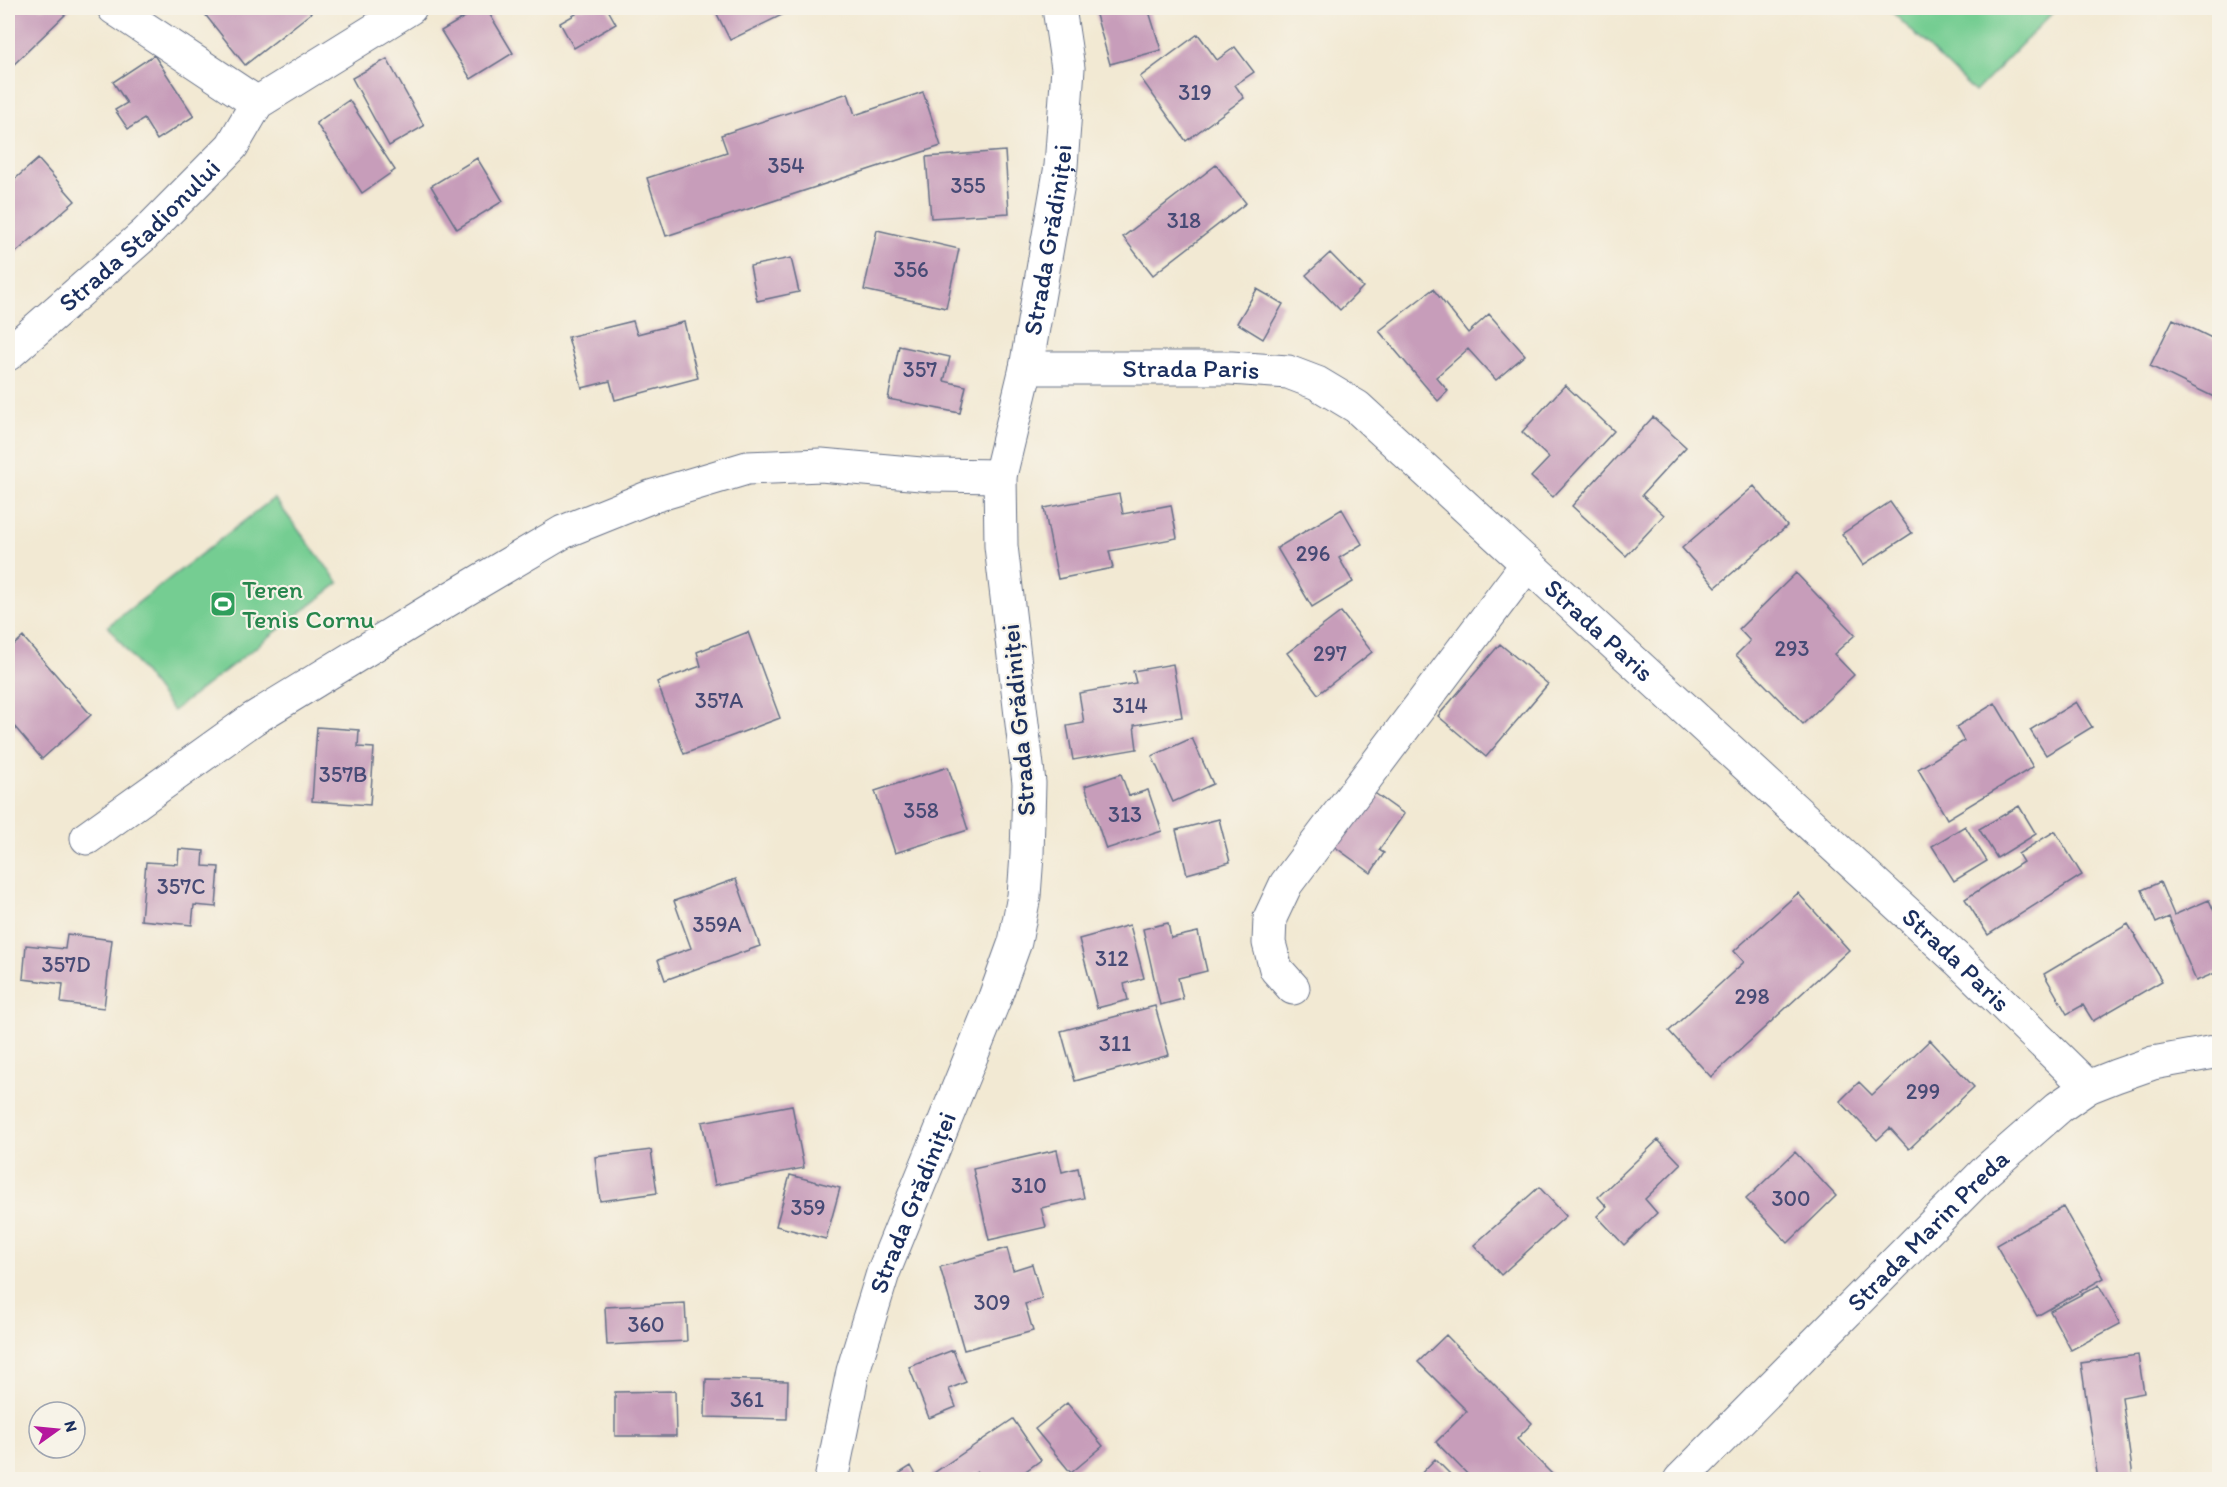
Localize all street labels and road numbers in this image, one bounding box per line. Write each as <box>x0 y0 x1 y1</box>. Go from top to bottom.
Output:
street label: Strada Grădiniței <box>1016 143 1079 338</box>
street label: Strada Stadionului <box>52 152 227 319</box>
street label: Strada Paris <box>1122 352 1261 386</box>
street label: Strada Paris <box>1538 572 1661 688</box>
street label: Strada Grădiniței <box>994 622 1042 818</box>
street label: Strada Paris <box>1895 901 2017 1018</box>
street label: Strada Grădiniței <box>862 1107 963 1297</box>
street label: Strada Marin Preda <box>1840 1142 2016 1318</box>

